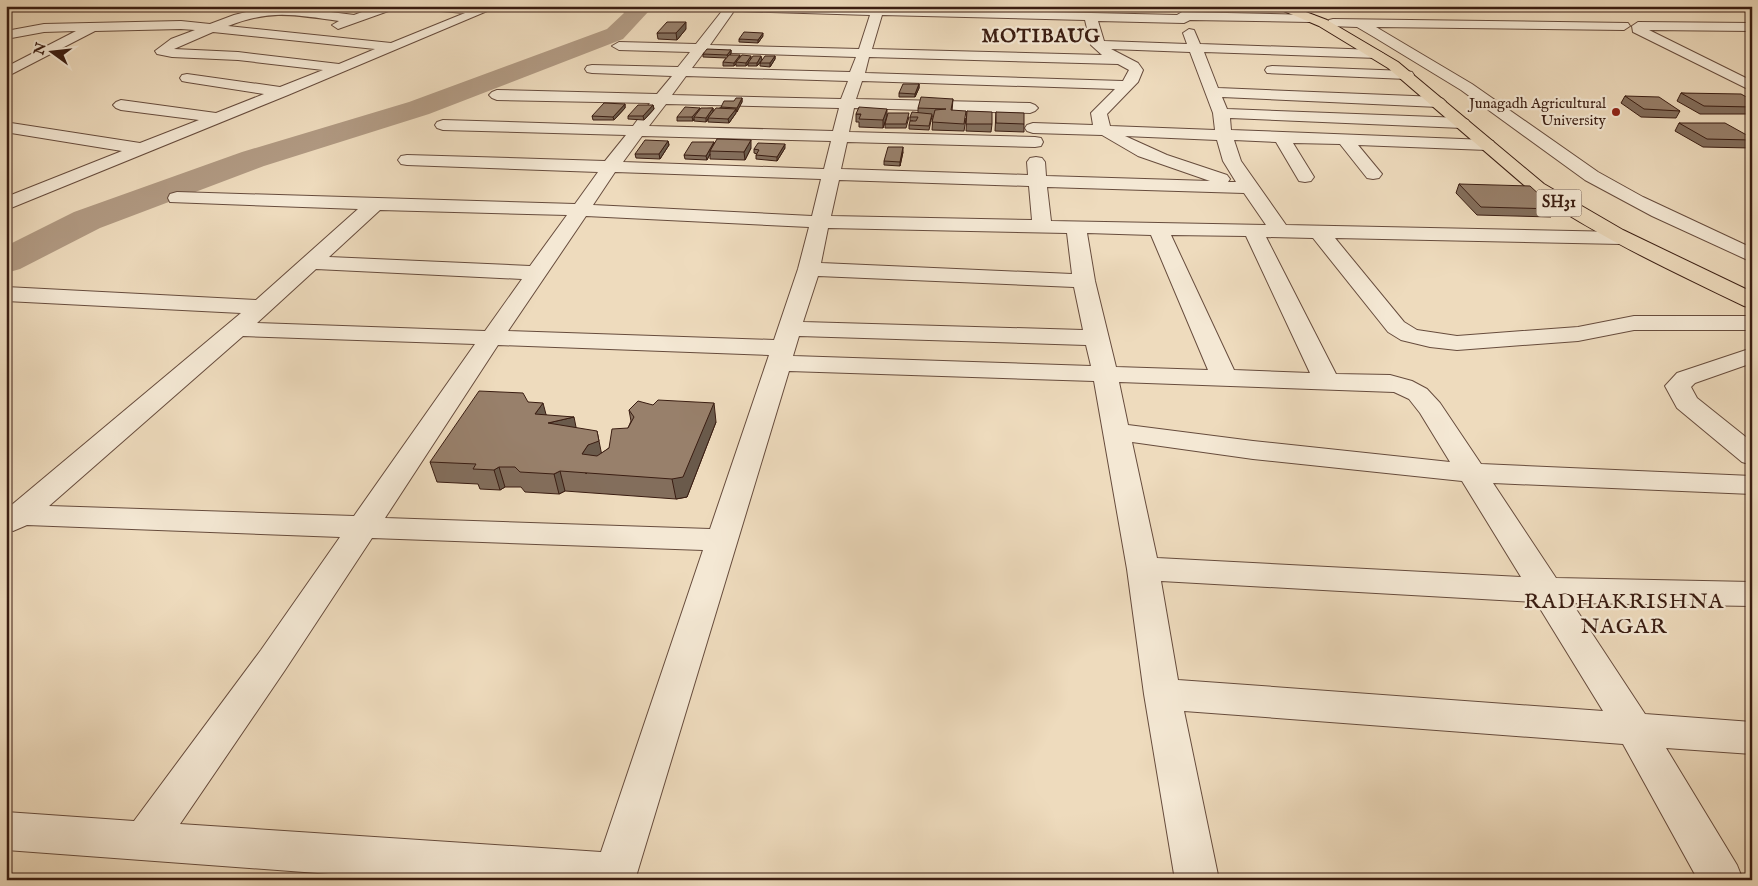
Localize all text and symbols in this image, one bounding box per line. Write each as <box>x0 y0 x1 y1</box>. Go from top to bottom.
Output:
district label: MOTIBAUG <box>981 25 1101 49</box>
north arrow <box>28 28 78 78</box>
text: N <box>30 41 51 58</box>
place label: Junagadh Agricultural University <box>1467 94 1607 130</box>
marker: Junagadh Agricultural University <box>1610 106 1622 118</box>
road number: SH31 <box>1536 190 1582 217</box>
district label: RADHAKRISHNA NAGAR <box>1524 588 1724 641</box>

